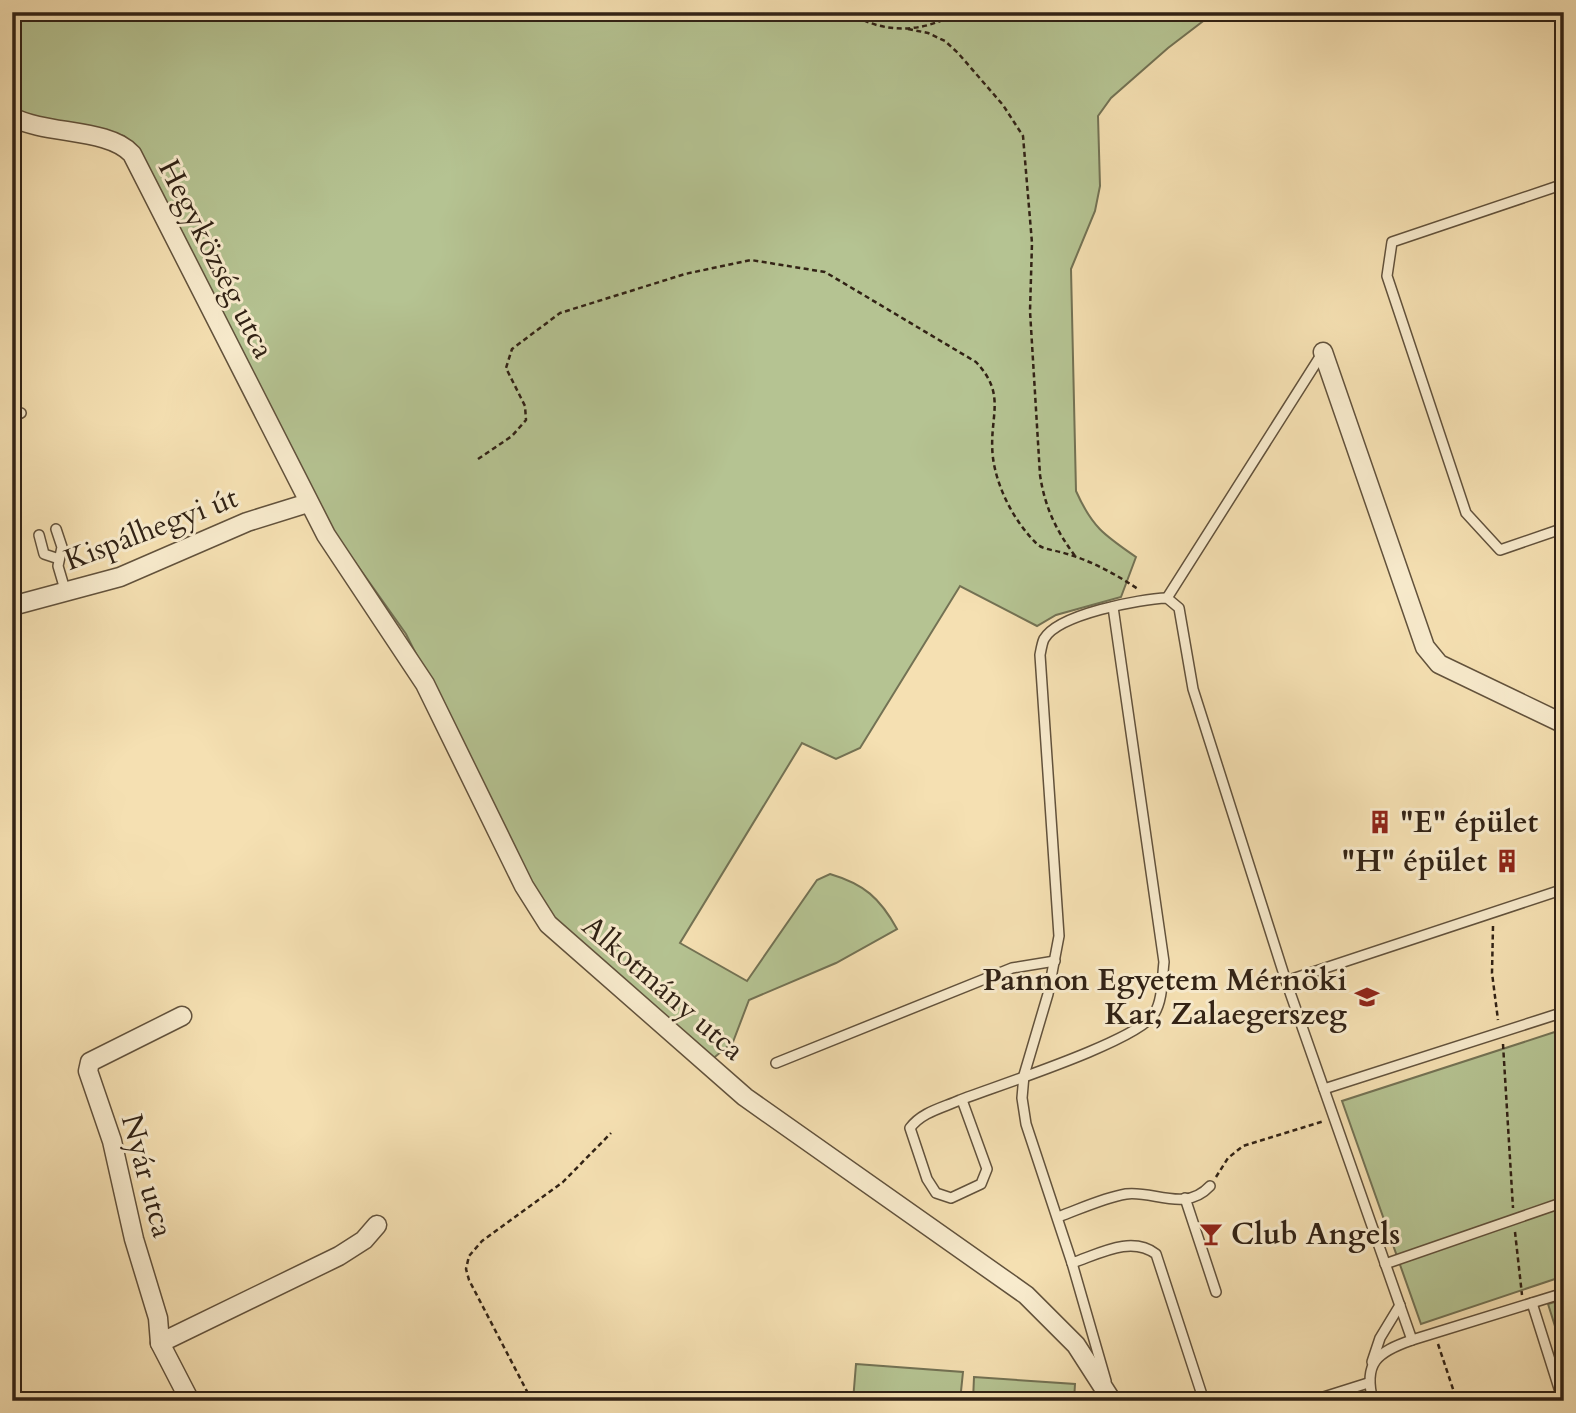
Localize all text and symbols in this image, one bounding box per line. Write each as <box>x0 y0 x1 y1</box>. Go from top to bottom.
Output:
street label: Hegyközség utca <box>148 152 284 366</box>
street label: Kispálhegyi út <box>58 477 244 581</box>
place label: "E" épület <box>1400 802 1539 843</box>
building icon: "E" épület <box>1366 808 1394 836</box>
place label: "H" épület <box>1342 841 1487 882</box>
building icon: "H" épület <box>1493 847 1521 875</box>
street label: Alkotmány utca <box>573 906 753 1070</box>
place label: Pannon Egyetem Mérnöki Kar, Zalaegerszeg <box>983 960 1347 1035</box>
school or university icon: Pannon Egyetem Mérnöki Kar, Zalaegerszeg <box>1353 983 1381 1011</box>
street label: Nyár utca <box>111 1110 183 1242</box>
place label: Club Angels <box>1231 1214 1400 1255</box>
bar icon: Club Angels <box>1197 1220 1225 1248</box>

